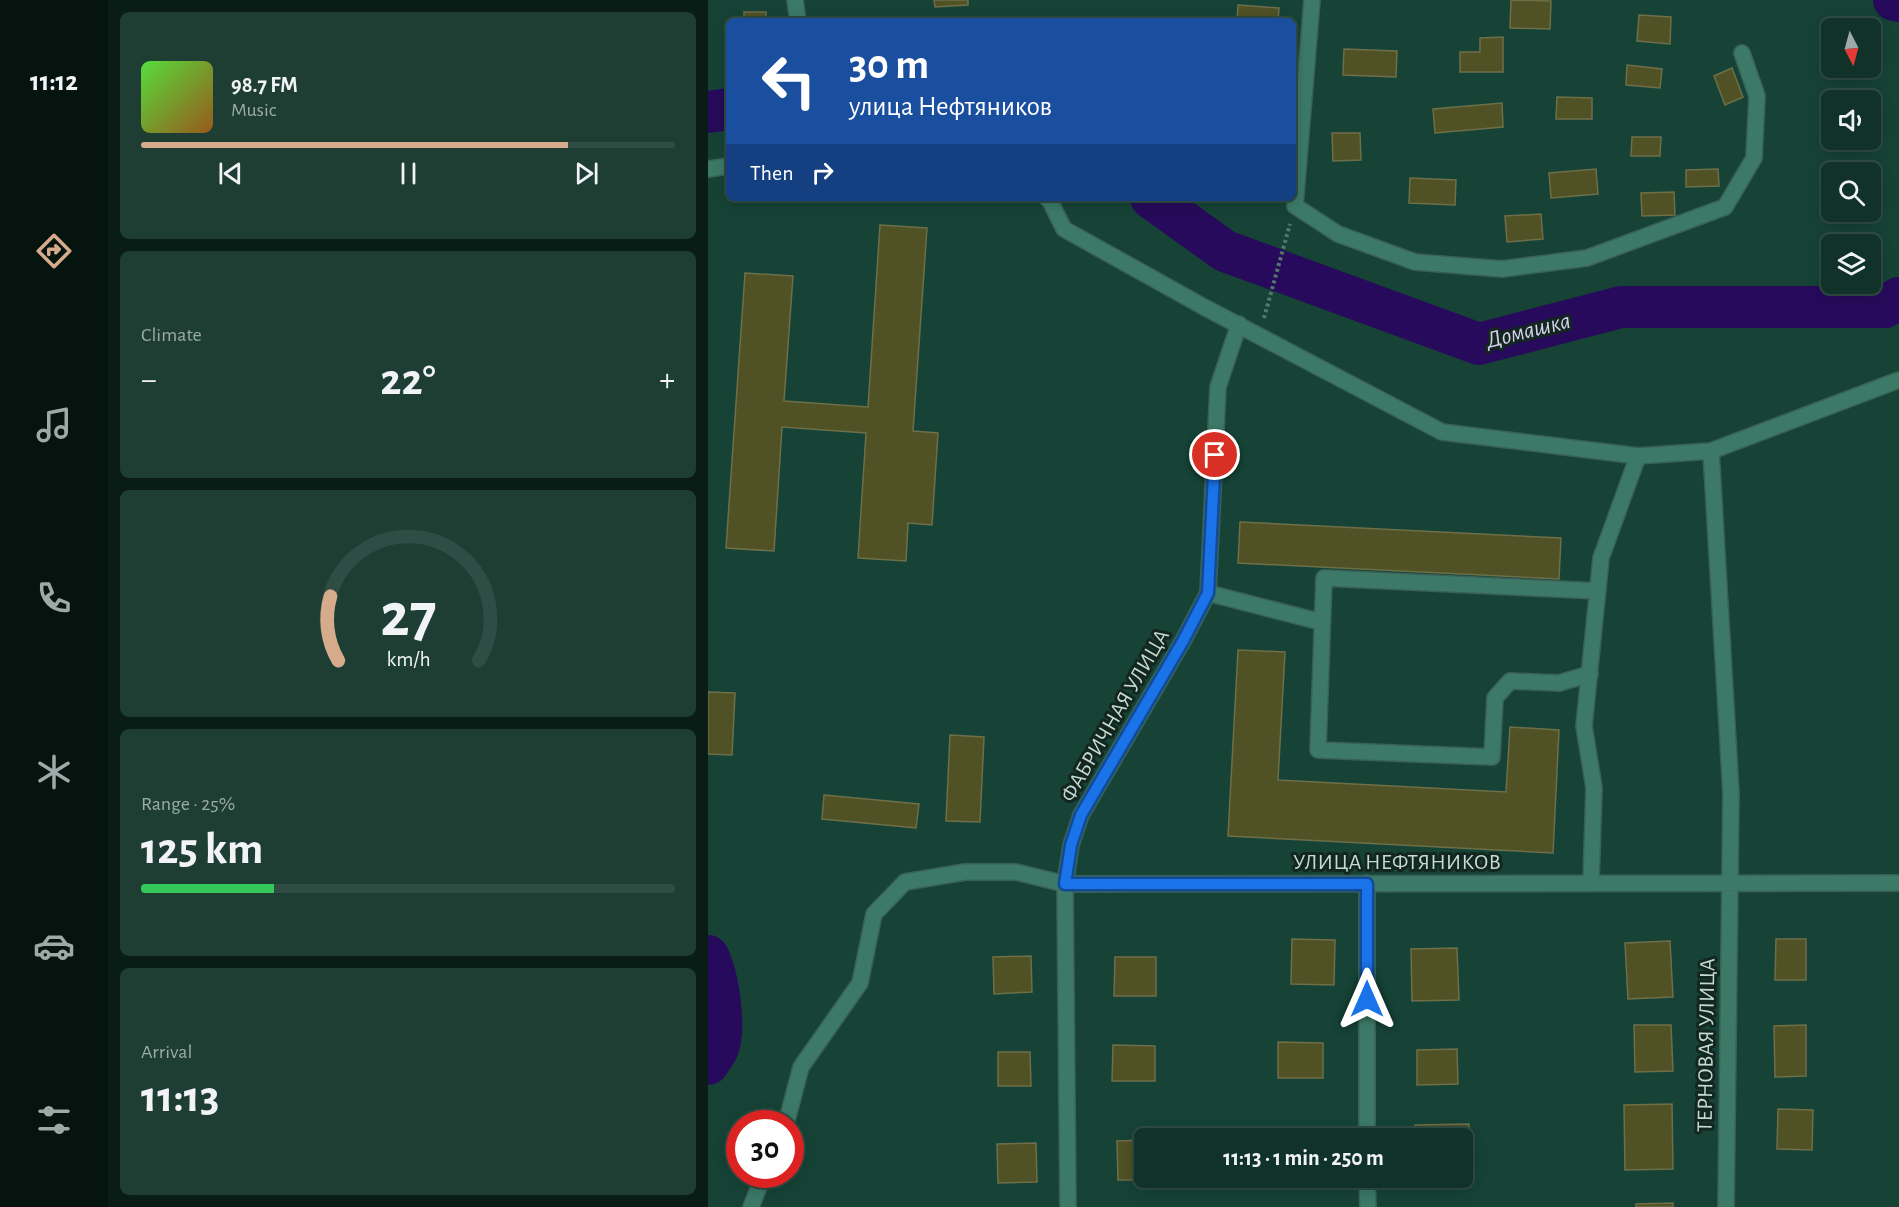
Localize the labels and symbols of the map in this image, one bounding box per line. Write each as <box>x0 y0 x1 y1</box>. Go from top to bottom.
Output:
north arrow <box>1821 18 1881 78</box>
water label: Домашка <box>1483 309 1573 353</box>
pin <box>1189 429 1240 480</box>
street label: ФАБРИЧНАЯ УЛИЦА <box>1057 625 1173 806</box>
street label: УЛИЦА НЕФТЯНИКОВ <box>1293 851 1501 873</box>
street label: ТЕРНОВАЯ УЛИЦА <box>1693 958 1719 1132</box>
position arrow <box>1335 967 1399 1031</box>
speed limit sign: 30 <box>726 1110 804 1188</box>

